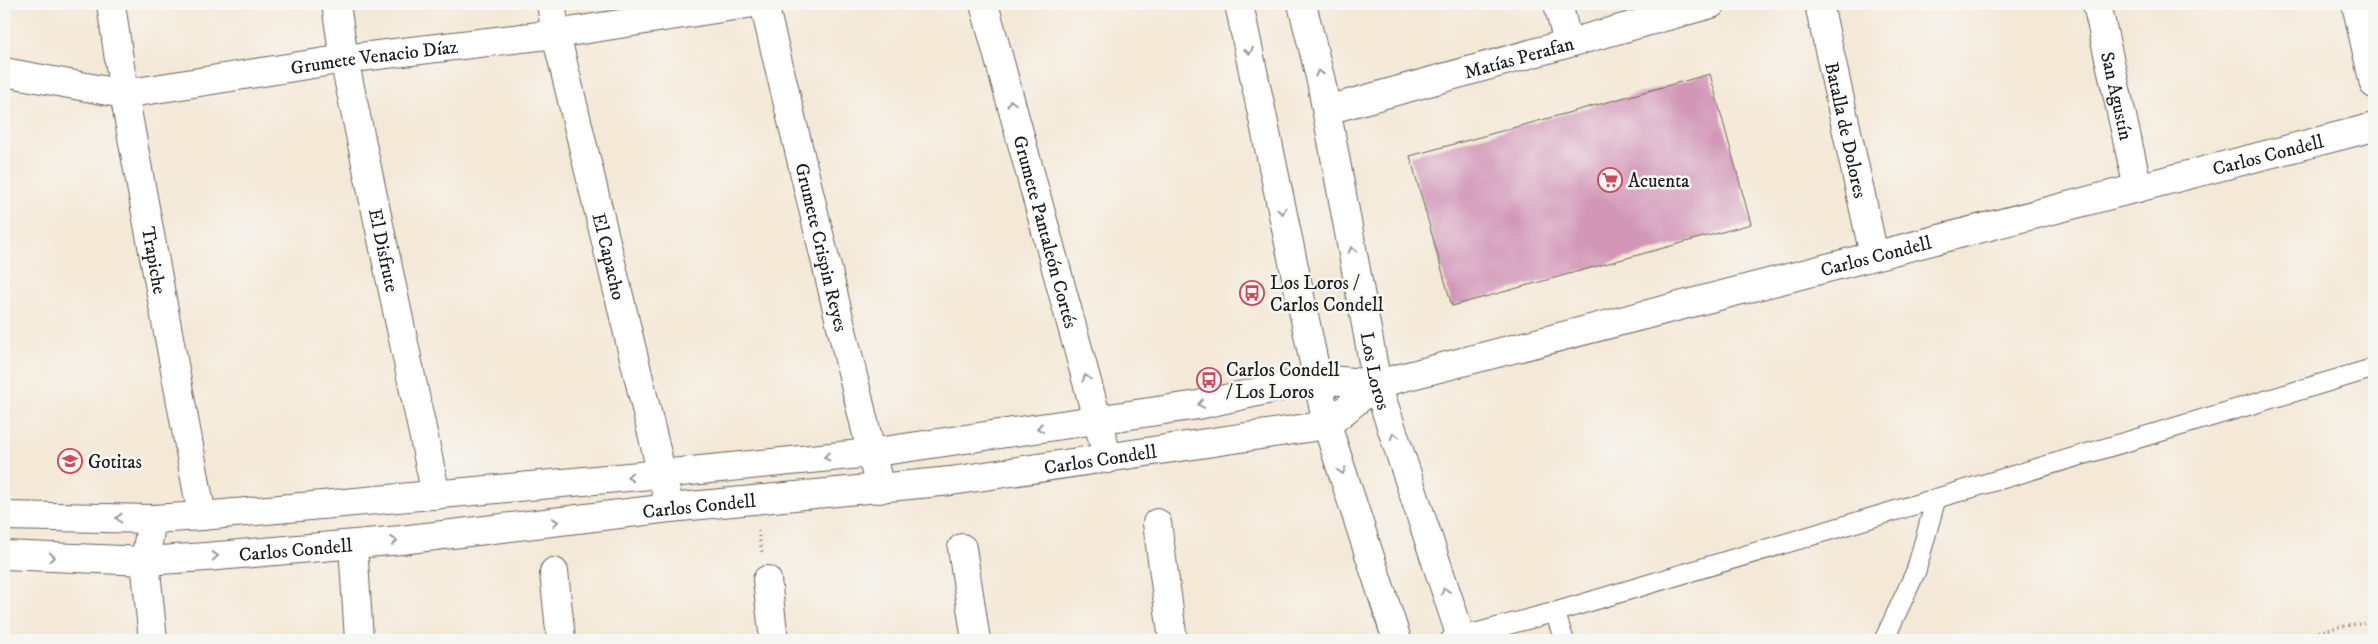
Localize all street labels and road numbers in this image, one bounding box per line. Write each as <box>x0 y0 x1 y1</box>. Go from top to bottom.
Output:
street label: Matías Perafan <box>1462 32 1577 85</box>
street label: Grumete Venacio Díaz <box>289 36 459 80</box>
street label: San Agustín <box>2095 50 2137 143</box>
street label: Batalla de Dolores <box>1819 60 1871 201</box>
street label: Carlos Condell <box>2210 130 2326 181</box>
street label: Grumete Pantaleón Cortés <box>1007 133 1082 331</box>
street label: Grumete Crispin Reyes <box>789 161 852 334</box>
street label: El Disfrute <box>363 207 403 295</box>
street label: El Capacho <box>586 211 630 303</box>
street label: Trapiche <box>136 225 171 296</box>
street label: Carlos Condell <box>1818 232 1934 282</box>
street label: Los Loros <box>1355 330 1395 413</box>
street label: Carlos Condell <box>1043 440 1159 480</box>
street label: Carlos Condell <box>641 490 757 524</box>
street label: Carlos Condell <box>238 534 353 567</box>

